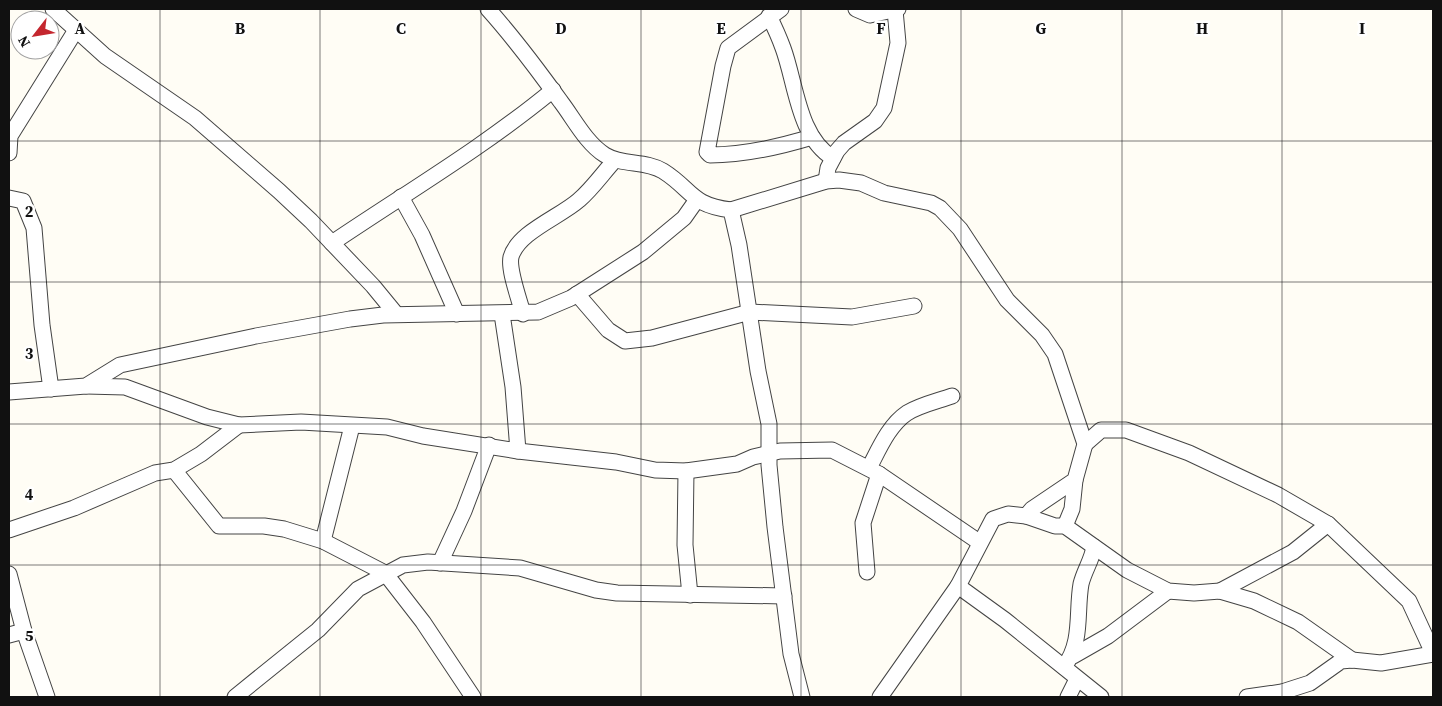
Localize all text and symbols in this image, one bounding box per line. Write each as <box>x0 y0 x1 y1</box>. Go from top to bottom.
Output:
north arrow <box>10 10 60 60</box>
text: A <box>75 17 86 39</box>
text: B <box>235 17 246 39</box>
text: C <box>396 17 406 39</box>
text: D <box>555 17 567 39</box>
text: E <box>716 17 726 39</box>
text: F <box>876 17 886 39</box>
text: G <box>1036 17 1047 39</box>
text: H <box>1196 17 1208 39</box>
text: I <box>1359 17 1365 39</box>
text: N <box>13 32 35 51</box>
text: 2 <box>25 200 34 222</box>
text: 3 <box>25 342 34 364</box>
text: 4 <box>25 483 34 505</box>
text: 5 <box>25 624 34 646</box>

